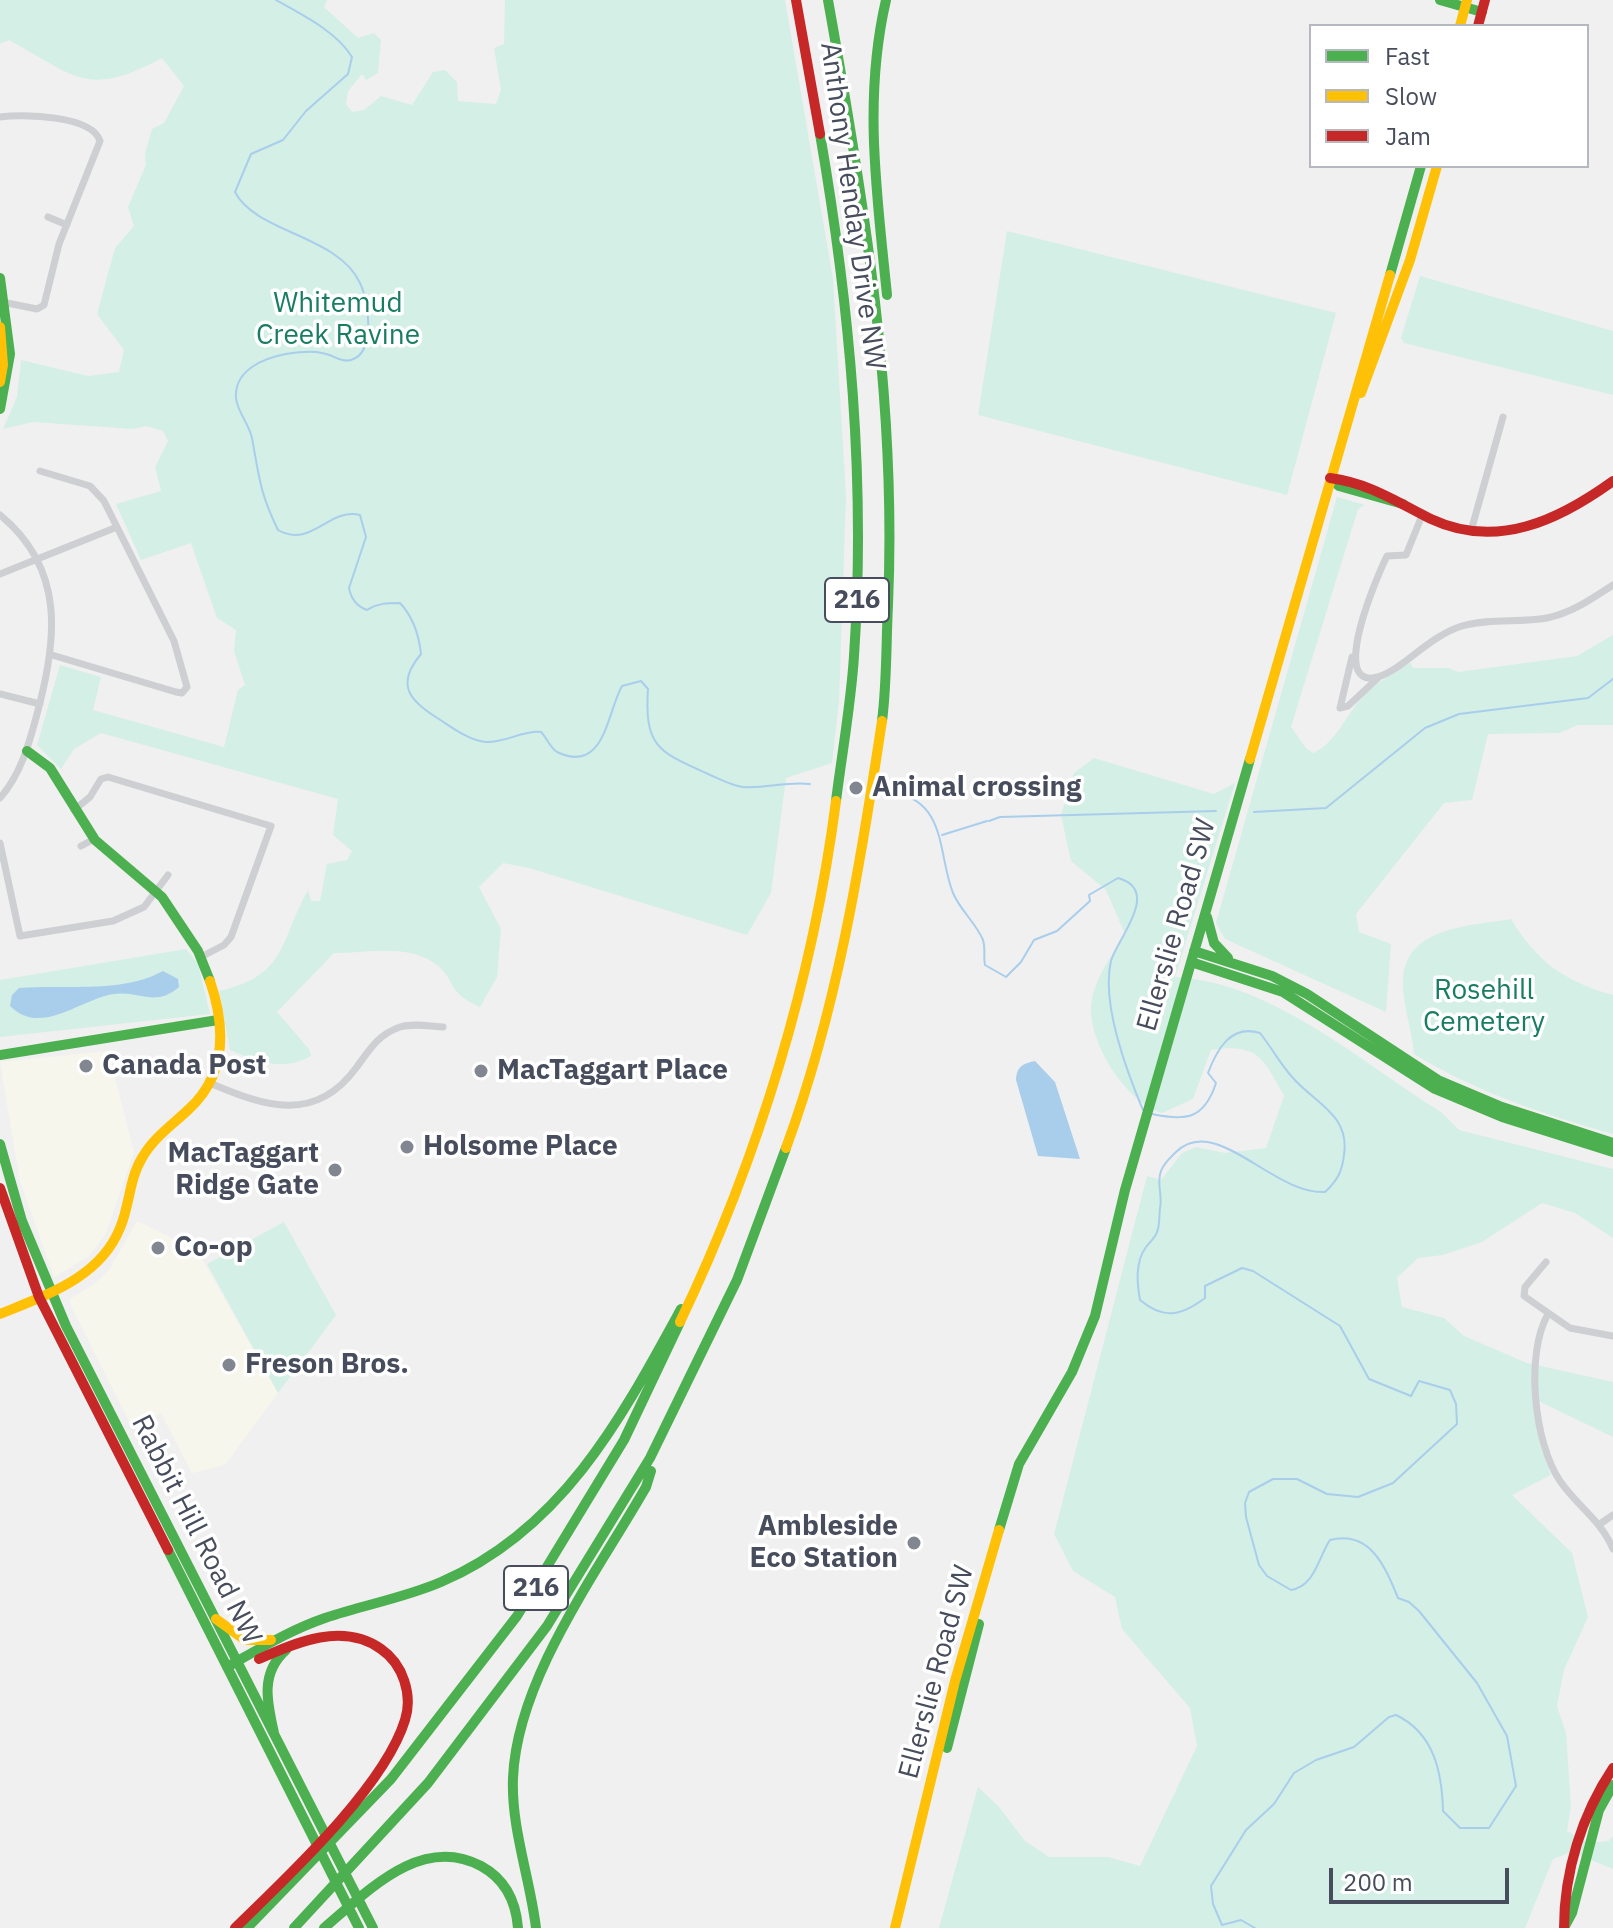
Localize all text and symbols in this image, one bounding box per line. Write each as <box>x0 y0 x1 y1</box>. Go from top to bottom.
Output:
legend <box>1309 24 1589 168</box>
street label: Anthony Henday Drive NW <box>812 40 892 372</box>
text: Fast <box>1385 40 1430 72</box>
text: Slow <box>1385 80 1437 112</box>
text: Jam <box>1385 120 1431 152</box>
park label: Whitemud Creek Ravine <box>256 287 420 353</box>
road number: 216 <box>825 578 889 622</box>
place label: Animal crossing <box>872 771 1082 805</box>
marker: Animal crossing <box>847 779 865 797</box>
street label: Ellerslie Road SW <box>1131 815 1223 1035</box>
park label: Rosehill Cemetery <box>1423 974 1545 1040</box>
place label: Canada Post <box>102 1049 267 1083</box>
place label: MacTaggart Place <box>497 1054 728 1088</box>
marker: Canada Post <box>77 1057 95 1075</box>
marker: MacTaggart Place <box>472 1062 490 1080</box>
place label: Holsome Place <box>423 1130 618 1164</box>
place label: MacTaggart Ridge Gate <box>167 1137 319 1203</box>
marker: Holsome Place <box>398 1138 416 1156</box>
marker: MacTaggart Ridge Gate <box>326 1161 344 1179</box>
place label: Co-op <box>174 1231 253 1265</box>
marker: Co-op <box>149 1239 167 1257</box>
place label: Freson Bros. <box>245 1348 409 1382</box>
marker: Freson Bros. <box>220 1356 238 1374</box>
street label: Rabbit Hill Road NW <box>124 1410 268 1650</box>
place label: Ambleside Eco Station <box>750 1510 898 1576</box>
marker: Ambleside Eco Station <box>905 1534 923 1552</box>
street label: Ellerslie Road SW <box>892 1562 982 1782</box>
road number: 216 <box>504 1566 568 1610</box>
scale bar <box>1333 1852 1513 1902</box>
text: 200 m <box>1343 1866 1413 1898</box>

